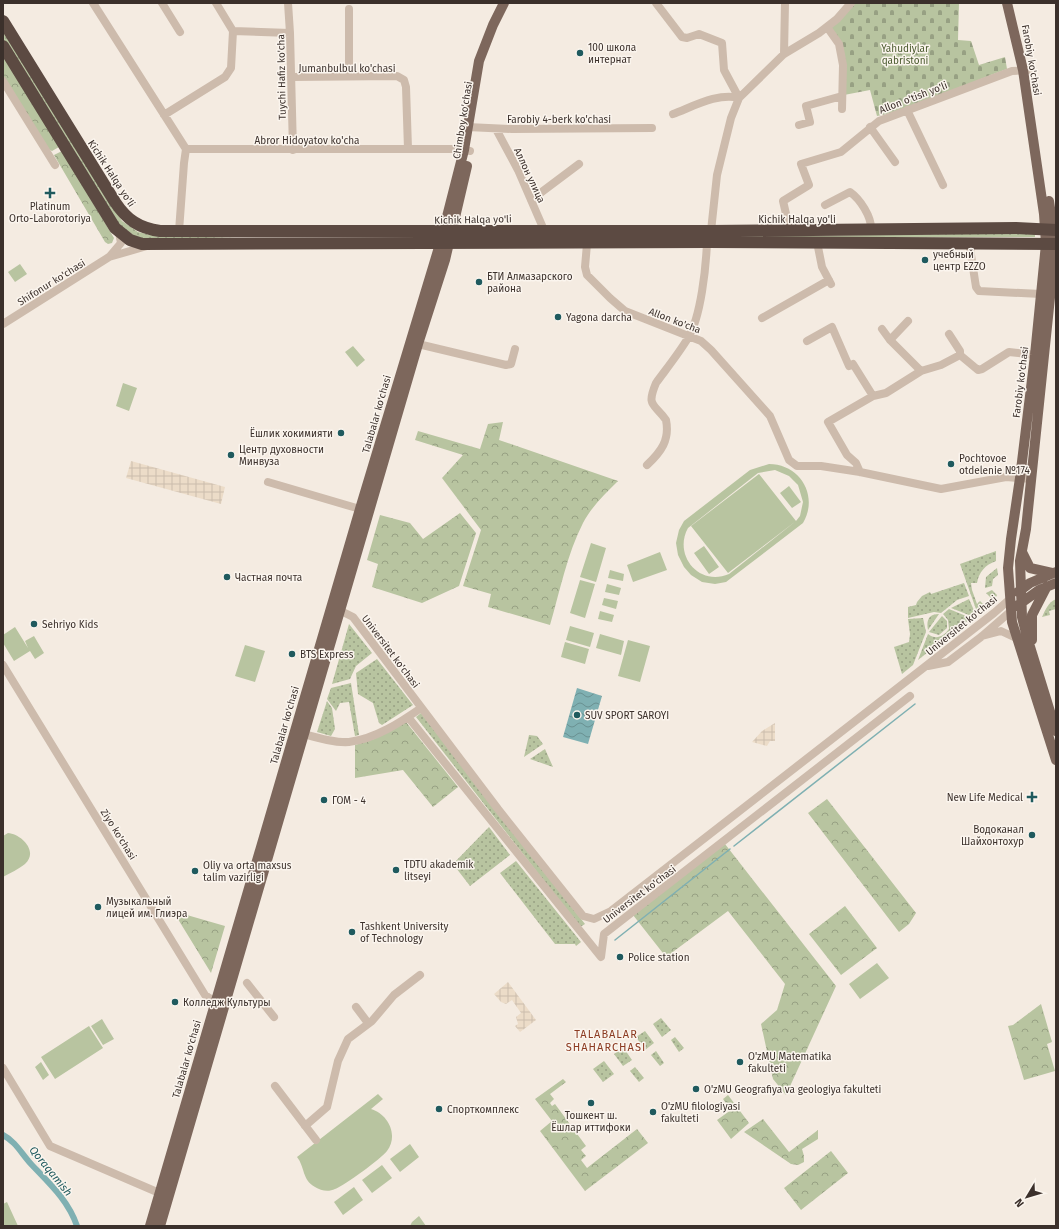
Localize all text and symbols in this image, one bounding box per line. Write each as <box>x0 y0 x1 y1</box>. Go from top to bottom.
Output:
street label: Farobiy ko'chasi <box>1019 24 1043 97</box>
street label: Tuychi Hafiz ko'cha <box>275 34 289 120</box>
place label: 100 школа интернат <box>588 42 636 66</box>
park label: Yahudiylar qabristoni <box>881 43 929 67</box>
marker: 100 школа интернат <box>575 48 585 58</box>
street label: Jumanbulbul ko'chasi <box>298 63 396 75</box>
street label: Allon o'tish yo'li <box>878 79 949 116</box>
street label: Chimboy ko'chasi <box>451 80 475 160</box>
street label: Farobiy 4-berk ko'chasi <box>507 114 611 126</box>
street label: Abror Hidoyatov ko'cha <box>255 135 359 147</box>
street label: Kichik Halqa yo'li <box>85 138 137 209</box>
street label: Аллон улица <box>511 146 547 205</box>
marker: Platinum Orto-Laborotoriya <box>44 187 56 199</box>
place label: Platinum Orto-Laborotoriya <box>9 201 91 225</box>
street label: Kichik Halqa yo'li <box>434 213 512 227</box>
street label: Kichik Halqa yo'li <box>758 214 836 226</box>
place label: учебный центр ЕZZO <box>933 249 986 273</box>
marker: учебный центр ЕZZO <box>920 255 930 265</box>
street label: Shifonur ko'chasi <box>15 257 88 309</box>
place label: БТИ Алмазарского района <box>487 271 573 295</box>
marker: БТИ Алмазарского района <box>474 277 484 287</box>
street label: Allon ko'cha <box>647 306 702 336</box>
marker: Yagona darcha <box>553 312 563 322</box>
place label: Yagona darcha <box>566 312 632 324</box>
street label: Farobiy ko'chasi <box>1011 346 1031 418</box>
street label: Talabalar ko'chasi <box>360 374 394 455</box>
place label: Ёшлик хокимияти <box>250 426 333 440</box>
marker: Ёшлик хокимияти <box>336 428 346 438</box>
place label: Центр духовности Минвуза <box>239 444 324 468</box>
marker: Центр духовности Минвуза <box>226 450 236 460</box>
place label: Pochtovoe otdelenie №174 <box>959 453 1030 477</box>
marker: Pochtovoe otdelenie №174 <box>946 459 956 469</box>
marker: Частная почта <box>222 572 232 582</box>
place label: Частная почта <box>235 572 302 584</box>
street label: Universitet ko'chasi <box>924 593 1000 658</box>
street label: Universitet ko'chasi <box>359 613 422 691</box>
marker: Sehriyo Kids <box>29 619 39 629</box>
place label: Sehriyo Kids <box>42 619 98 631</box>
marker: BTS Express <box>287 649 297 659</box>
place label: BTS Express <box>300 649 354 661</box>
street label: Talabalar ko'chasi <box>268 685 302 766</box>
marker: SUV SPORT SAROYI <box>572 710 582 720</box>
place label: SUV SPORT SAROYI <box>585 710 669 722</box>
marker: New Life Medical <box>1026 791 1038 803</box>
place label: New Life Medical <box>947 792 1023 804</box>
marker: ГОМ - 4 <box>319 795 329 805</box>
place label: ГОМ - 4 <box>332 795 366 807</box>
street label: Ziyo ko'chasi <box>98 807 139 862</box>
place label: Водоканал Шайхонтохур <box>961 824 1024 848</box>
marker: Водоканал Шайхонтохур <box>1027 830 1037 840</box>
place label: TDTU akademik litseyi <box>404 859 474 883</box>
place label: Oliy va orta maxsus talim vazirligi <box>203 860 292 884</box>
street label: Universitet ko'chasi <box>601 863 679 926</box>
marker: TDTU akademik litseyi <box>391 865 401 875</box>
marker: Oliy va orta maxsus talim vazirligi <box>190 866 200 876</box>
place label: Музыкальный лицей им. Глиэра <box>106 896 187 920</box>
marker: Музыкальный лицей им. Глиэра <box>93 902 103 912</box>
place label: Tashkent University of Technology <box>360 921 449 945</box>
marker: Tashkent University of Technology <box>347 927 357 937</box>
marker: Police station <box>615 952 625 962</box>
place label: Police station <box>628 952 690 964</box>
marker: Колледж Культуры <box>170 997 180 1007</box>
place label: Колледж Культуры <box>183 997 271 1009</box>
street label: Talabalar ko'chasi <box>170 1019 204 1100</box>
district label: TALABALAR SHAHARCHASI <box>566 1028 646 1054</box>
place label: O'zMU Matematika fakulteti <box>748 1051 831 1075</box>
marker: O'zMU Matematika fakulteti <box>735 1057 745 1067</box>
marker: O'zMU Geografiya va geologiya fakulteti <box>691 1084 701 1094</box>
place label: O'zMU Geografiya va geologiya fakulteti <box>704 1084 881 1096</box>
marker: Тошкент ш. Ёшлар иттифоки <box>586 1098 596 1108</box>
place label: O'zMU filologiyasi fakulteti <box>661 1101 740 1125</box>
marker: Спорткомплекс <box>434 1104 444 1114</box>
place label: Спорткомплекс <box>447 1104 519 1116</box>
marker: O'zMU filologiyasi fakulteti <box>648 1107 658 1117</box>
place label: Тошкент ш. Ёшлар иттифоки <box>551 1110 631 1134</box>
water label: Qoraqamish <box>27 1144 75 1199</box>
north arrow <box>1007 1177 1047 1217</box>
text: N <box>1012 1196 1027 1210</box>

